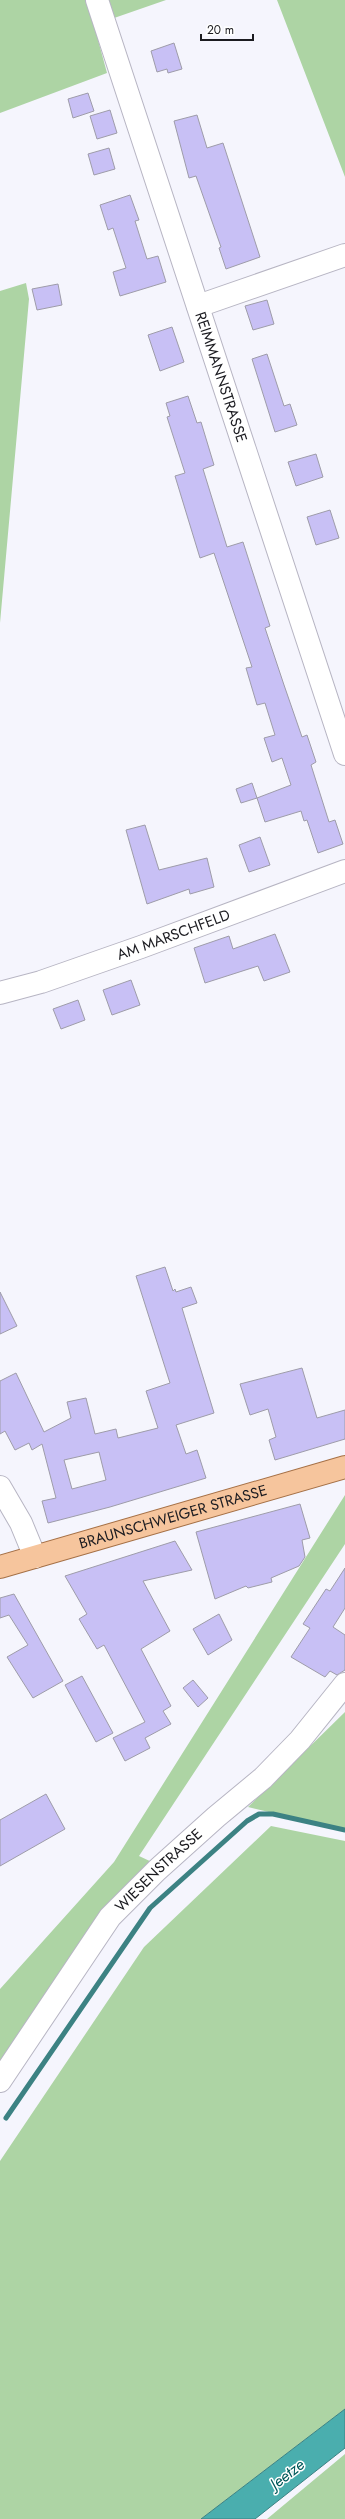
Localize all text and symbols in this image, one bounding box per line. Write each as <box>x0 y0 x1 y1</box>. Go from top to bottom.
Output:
scale bar <box>201 16 253 42</box>
text: 20 m <box>207 21 234 39</box>
street label: REIMMANNSTRASSE <box>189 309 253 445</box>
street label: AM MARSCHFELD <box>114 904 233 966</box>
street label: BRAUNSCHWEIGER STRASSE <box>76 1479 270 1555</box>
street label: WIESENSTRASSE <box>110 1823 207 1917</box>
water label: Jeetze <box>262 2453 309 2497</box>

